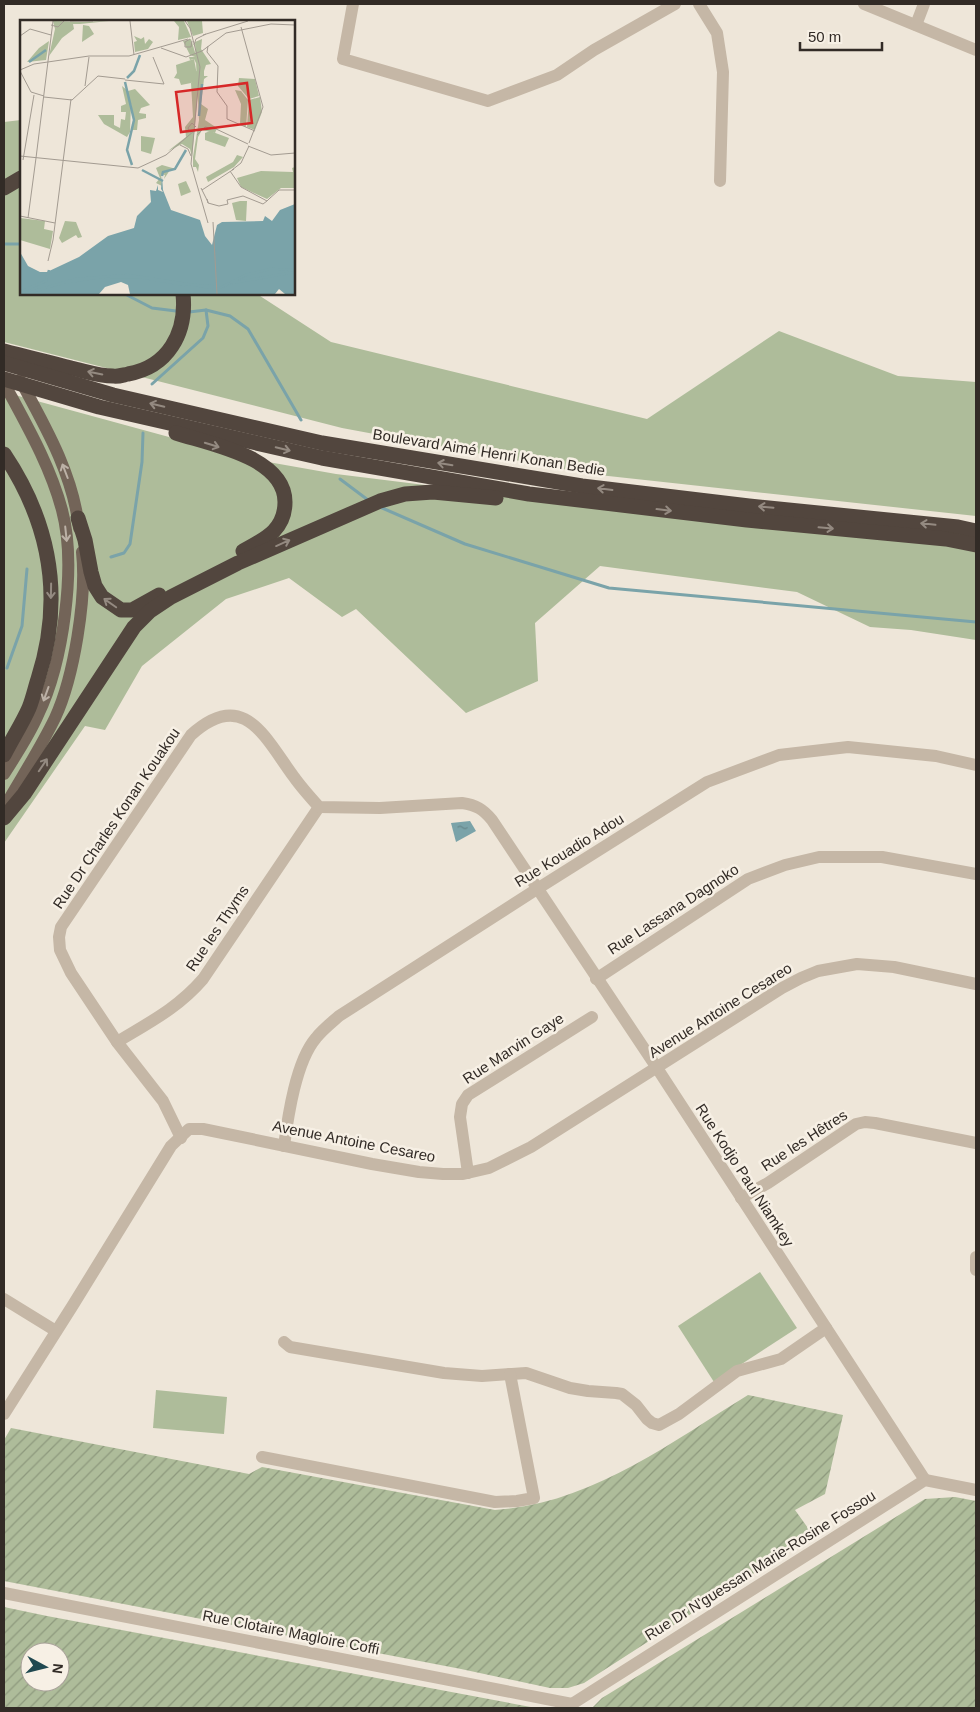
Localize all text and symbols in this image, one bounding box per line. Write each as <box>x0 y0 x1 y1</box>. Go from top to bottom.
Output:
inset map <box>20 20 295 295</box>
scale bar <box>800 20 882 52</box>
text: 50 m <box>808 28 841 45</box>
one-way arrow <box>87 368 103 378</box>
one-way arrow <box>149 400 165 409</box>
street label: Boulevard Aimé Henri Konan Bedie <box>372 425 606 479</box>
one-way arrow <box>203 440 219 450</box>
one-way arrow <box>275 445 291 454</box>
one-way arrow <box>437 458 453 468</box>
one-way arrow <box>59 464 69 479</box>
one-way arrow <box>597 484 613 494</box>
one-way arrow <box>759 503 775 512</box>
one-way arrow <box>656 505 672 515</box>
one-way arrow <box>920 519 936 529</box>
one-way arrow <box>817 523 833 533</box>
one-way arrow <box>61 526 71 542</box>
one-way arrow <box>275 537 290 547</box>
one-way arrow <box>46 582 56 599</box>
one-way arrow <box>103 598 117 608</box>
one-way arrow <box>41 686 50 701</box>
street label: Rue Dr Charles Konan Kouakou <box>49 724 183 912</box>
one-way arrow <box>38 758 48 772</box>
street label: Rue Kouadio Adou <box>511 810 627 890</box>
street label: Rue Lassana Dagnoko <box>604 860 742 958</box>
street label: Rue les Thyms <box>182 882 252 974</box>
street label: Avenue Antoine Cesareo <box>645 959 795 1061</box>
street label: Rue Marvin Gaye <box>459 1009 567 1087</box>
street label: Rue Kodjo Paul Niamkey <box>692 1100 798 1250</box>
street label: Rue les Hêtres <box>758 1106 850 1174</box>
street label: Avenue Antoine Cesareo <box>271 1117 437 1165</box>
street label: Rue Dr N'guessan Marie-Rosine Fossou <box>642 1487 878 1643</box>
street label: Rue Clotaire Magloire Coffi <box>201 1607 381 1657</box>
north arrow <box>20 1642 70 1692</box>
text: N <box>49 1663 66 1675</box>

